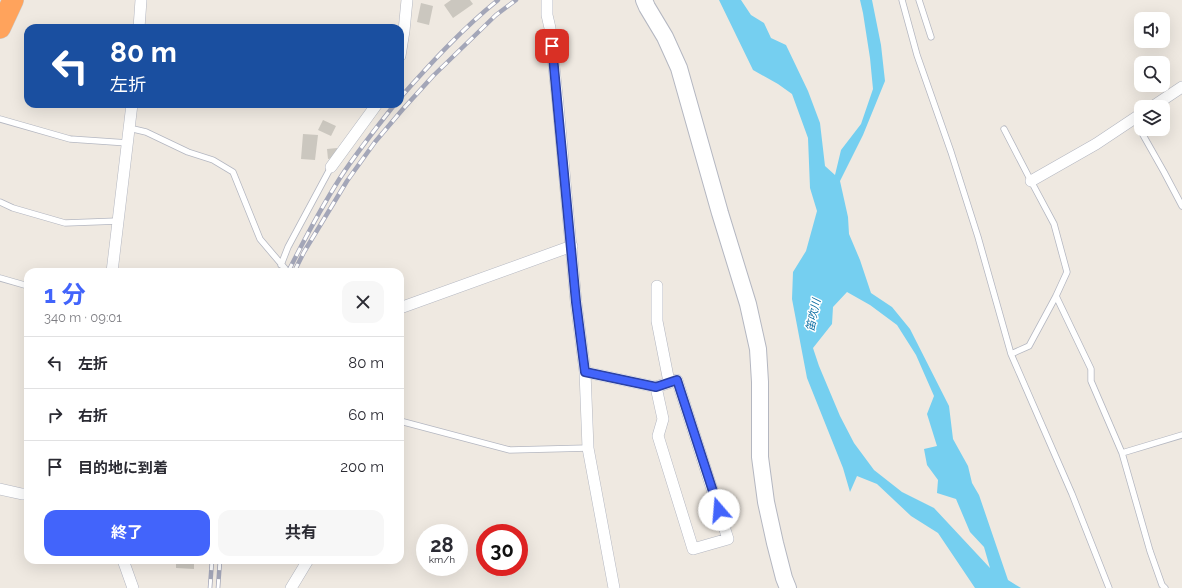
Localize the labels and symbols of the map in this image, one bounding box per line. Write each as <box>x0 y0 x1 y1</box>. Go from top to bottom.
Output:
pin <box>535 29 569 63</box>
water label: 笛吹川 <box>804 297 823 333</box>
position arrow <box>698 489 740 531</box>
speed limit sign: 30 <box>476 524 528 576</box>

